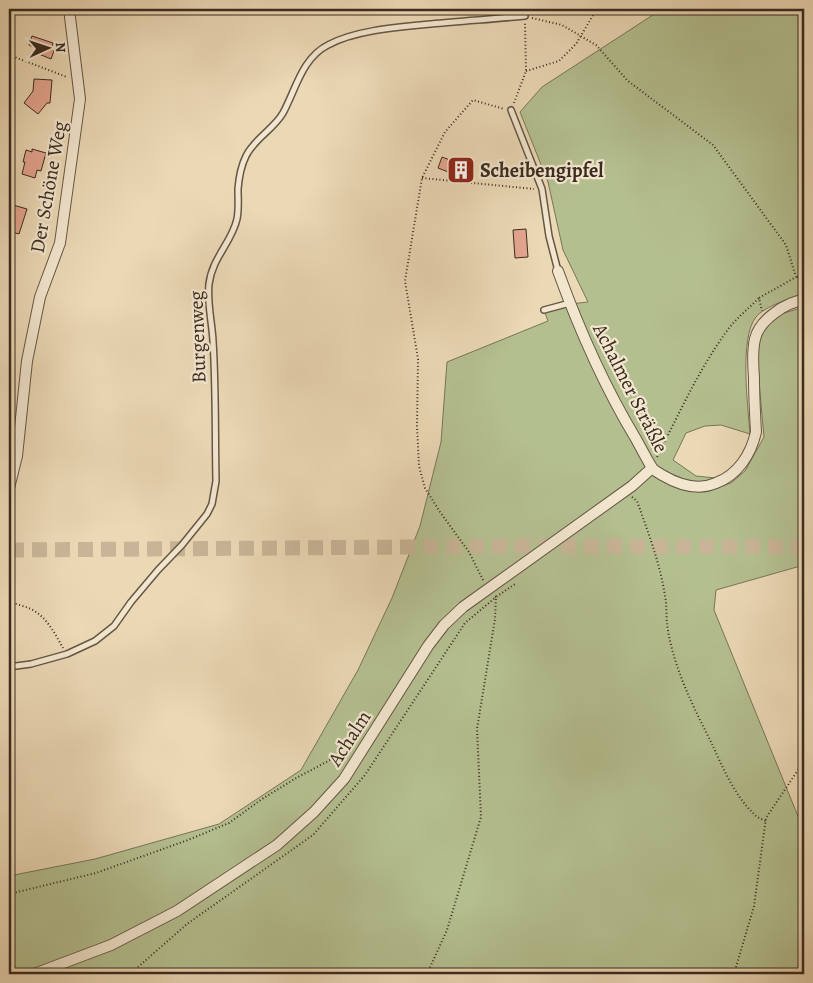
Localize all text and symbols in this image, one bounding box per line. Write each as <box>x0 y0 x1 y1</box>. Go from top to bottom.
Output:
north arrow <box>22 22 72 72</box>
text: N <box>51 42 70 53</box>
street label: Der Schöne Weg <box>24 119 73 255</box>
building icon: Scheibengipfel <box>446 155 476 185</box>
place label: Scheibengipfel <box>480 157 604 184</box>
street label: Burgenweg <box>182 290 213 384</box>
street label: Achalmer Sträßle <box>586 318 675 457</box>
street label: Achalm <box>321 705 378 772</box>

